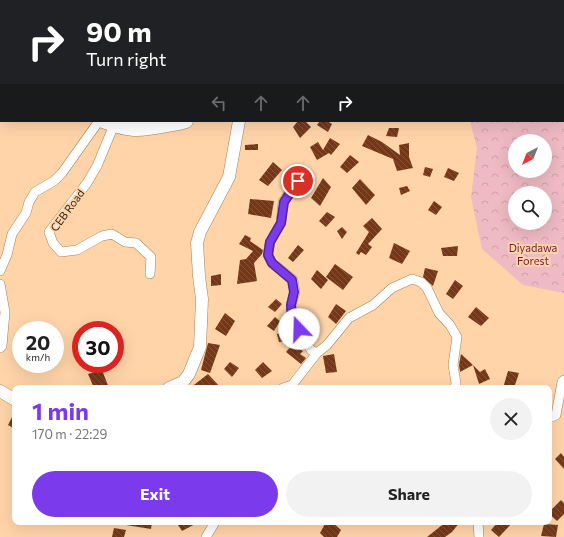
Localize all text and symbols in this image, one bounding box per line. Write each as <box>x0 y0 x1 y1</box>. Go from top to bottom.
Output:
text: 90 m <box>86 14 152 48</box>
icon: right <box>20 16 72 68</box>
text: Turn right <box>86 48 166 70</box>
icon: left <box>208 92 230 114</box>
icon: ahead <box>250 92 272 114</box>
icon: ahead <box>292 92 314 114</box>
icon: right <box>334 92 356 114</box>
north arrow <box>508 134 552 178</box>
map controls <box>508 134 552 230</box>
pin <box>281 164 315 198</box>
icon: arrive <box>287 170 309 192</box>
street label: CEB Road <box>47 186 87 234</box>
button: search <box>508 186 552 230</box>
park label: Diyadawa Forest <box>509 241 557 267</box>
position arrow <box>278 308 320 350</box>
speed limit sign: 30 <box>72 321 124 373</box>
text: 20 <box>26 330 50 354</box>
text: km/h <box>26 351 50 363</box>
text: 1 min <box>32 396 89 425</box>
button: close <box>490 398 532 440</box>
text: 170 m · 22:29 <box>32 426 107 442</box>
button: Exit <box>32 471 278 517</box>
button: Share <box>286 471 532 517</box>

